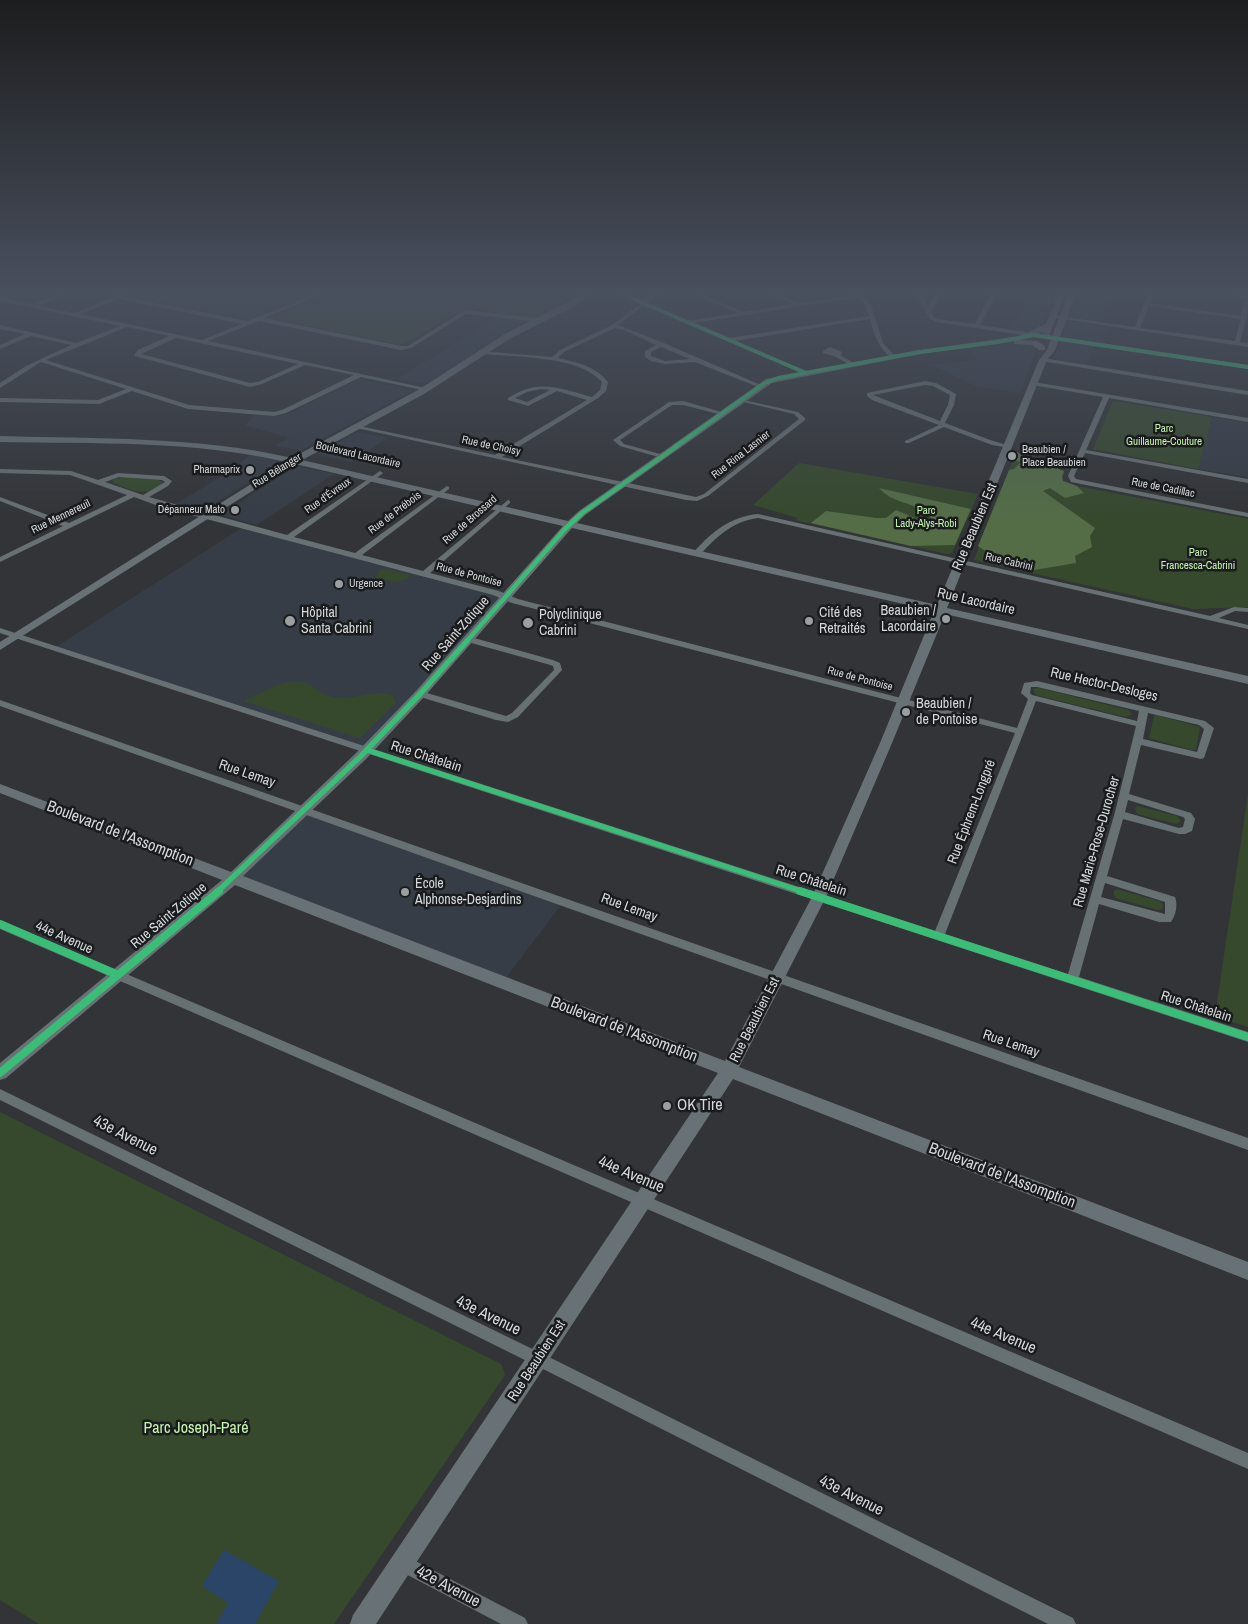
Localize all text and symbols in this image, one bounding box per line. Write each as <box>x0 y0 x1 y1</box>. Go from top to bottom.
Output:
park label: Parc Guillaume-Couture <box>1126 422 1202 448</box>
street label: Rue Rina Lasnier <box>709 428 773 482</box>
street label: Rue de Choisy <box>460 433 522 459</box>
street label: Boulevard Lacordaire <box>315 439 401 471</box>
place label: Beaubien / Place Beaubien <box>1022 443 1086 469</box>
marker: Beaubien / Place Beaubien <box>1006 450 1018 462</box>
street label: Rue Bélanger <box>250 451 304 491</box>
place label: Pharmaprix <box>193 463 240 477</box>
marker: Pharmaprix <box>244 464 256 476</box>
street label: Rue d'Évreux <box>302 475 354 517</box>
street label: Rue de Cadillac <box>1130 475 1196 501</box>
street label: Rue Beaubien Est <box>949 481 1001 573</box>
street label: Rue de Prébois <box>366 489 424 537</box>
street label: Rue de Brossard <box>440 493 500 547</box>
street label: Rue Mennereuil <box>29 497 93 537</box>
place label: Dépanneur Mato <box>158 503 225 517</box>
marker: Dépanneur Mato <box>229 504 241 516</box>
park label: Parc Lady-Alys-Robi <box>895 504 957 530</box>
park label: Parc Francesca-Cabrini <box>1161 546 1235 572</box>
street label: Rue Cabrini <box>984 550 1034 574</box>
street label: Rue de Pontoise <box>435 560 503 590</box>
place label: Urgence <box>349 577 383 591</box>
marker: Urgence <box>333 578 345 590</box>
street label: Rue Lacordaire <box>936 585 1016 619</box>
street label: Rue Saint-Zotique <box>419 593 493 675</box>
place label: Beaubien / Lacordaire <box>880 603 936 636</box>
place label: Hôpital Santa Cabrini <box>301 605 372 638</box>
place label: Cité des Retraités <box>819 605 866 638</box>
place label: Polyclinique Cabrini <box>539 607 602 640</box>
marker: Beaubien / Lacordaire <box>940 613 952 625</box>
marker: Hôpital Santa Cabrini <box>283 614 297 628</box>
marker: Cité des Retraités <box>803 615 815 627</box>
marker: Polyclinique Cabrini <box>521 616 535 630</box>
street label: Rue de Pontoise <box>826 664 894 694</box>
street label: Rue Hector-Desloges <box>1049 664 1159 706</box>
place label: Beaubien / de Pontoise <box>916 696 977 729</box>
marker: Beaubien / de Pontoise <box>900 706 912 718</box>
street label: Rue Châtelain <box>389 738 463 776</box>
street label: Rue Lemay <box>217 757 277 791</box>
street label: Rue Éphrem-Longpré <box>944 757 1000 867</box>
street label: Rue Marie-Rose-Durocher <box>1070 775 1124 909</box>
street label: Boulevard de l'Assomption <box>44 797 196 871</box>
street label: Rue Châtelain <box>774 862 848 900</box>
place label: École Alphonse-Desjardins <box>415 876 522 909</box>
street label: Rue Saint-Zotique <box>128 879 210 953</box>
marker: École Alphonse-Desjardins <box>399 886 411 898</box>
street label: Rue Lemay <box>599 890 659 926</box>
street label: 44e Avenue <box>33 918 95 958</box>
street label: Rue Beaubien Est <box>726 975 784 1065</box>
street label: Rue Châtelain <box>1159 988 1233 1026</box>
street label: Boulevard de l'Assomption <box>548 993 700 1067</box>
street label: Rue Lemay <box>981 1027 1041 1061</box>
place label: OK Tire <box>677 1096 723 1116</box>
marker: OK Tire <box>661 1100 673 1112</box>
street label: 43e Avenue <box>90 1112 160 1160</box>
street label: Boulevard de l'Assomption <box>926 1139 1078 1213</box>
street label: 44e Avenue <box>595 1153 667 1197</box>
street label: 43e Avenue <box>452 1292 524 1340</box>
street label: 44e Avenue <box>967 1314 1039 1358</box>
street label: Rue Beaubien Est <box>505 1317 569 1405</box>
park label: Parc Joseph-Paré <box>143 1419 249 1439</box>
street label: 43e Avenue <box>816 1472 886 1520</box>
street label: 42e Avenue <box>413 1562 483 1612</box>

